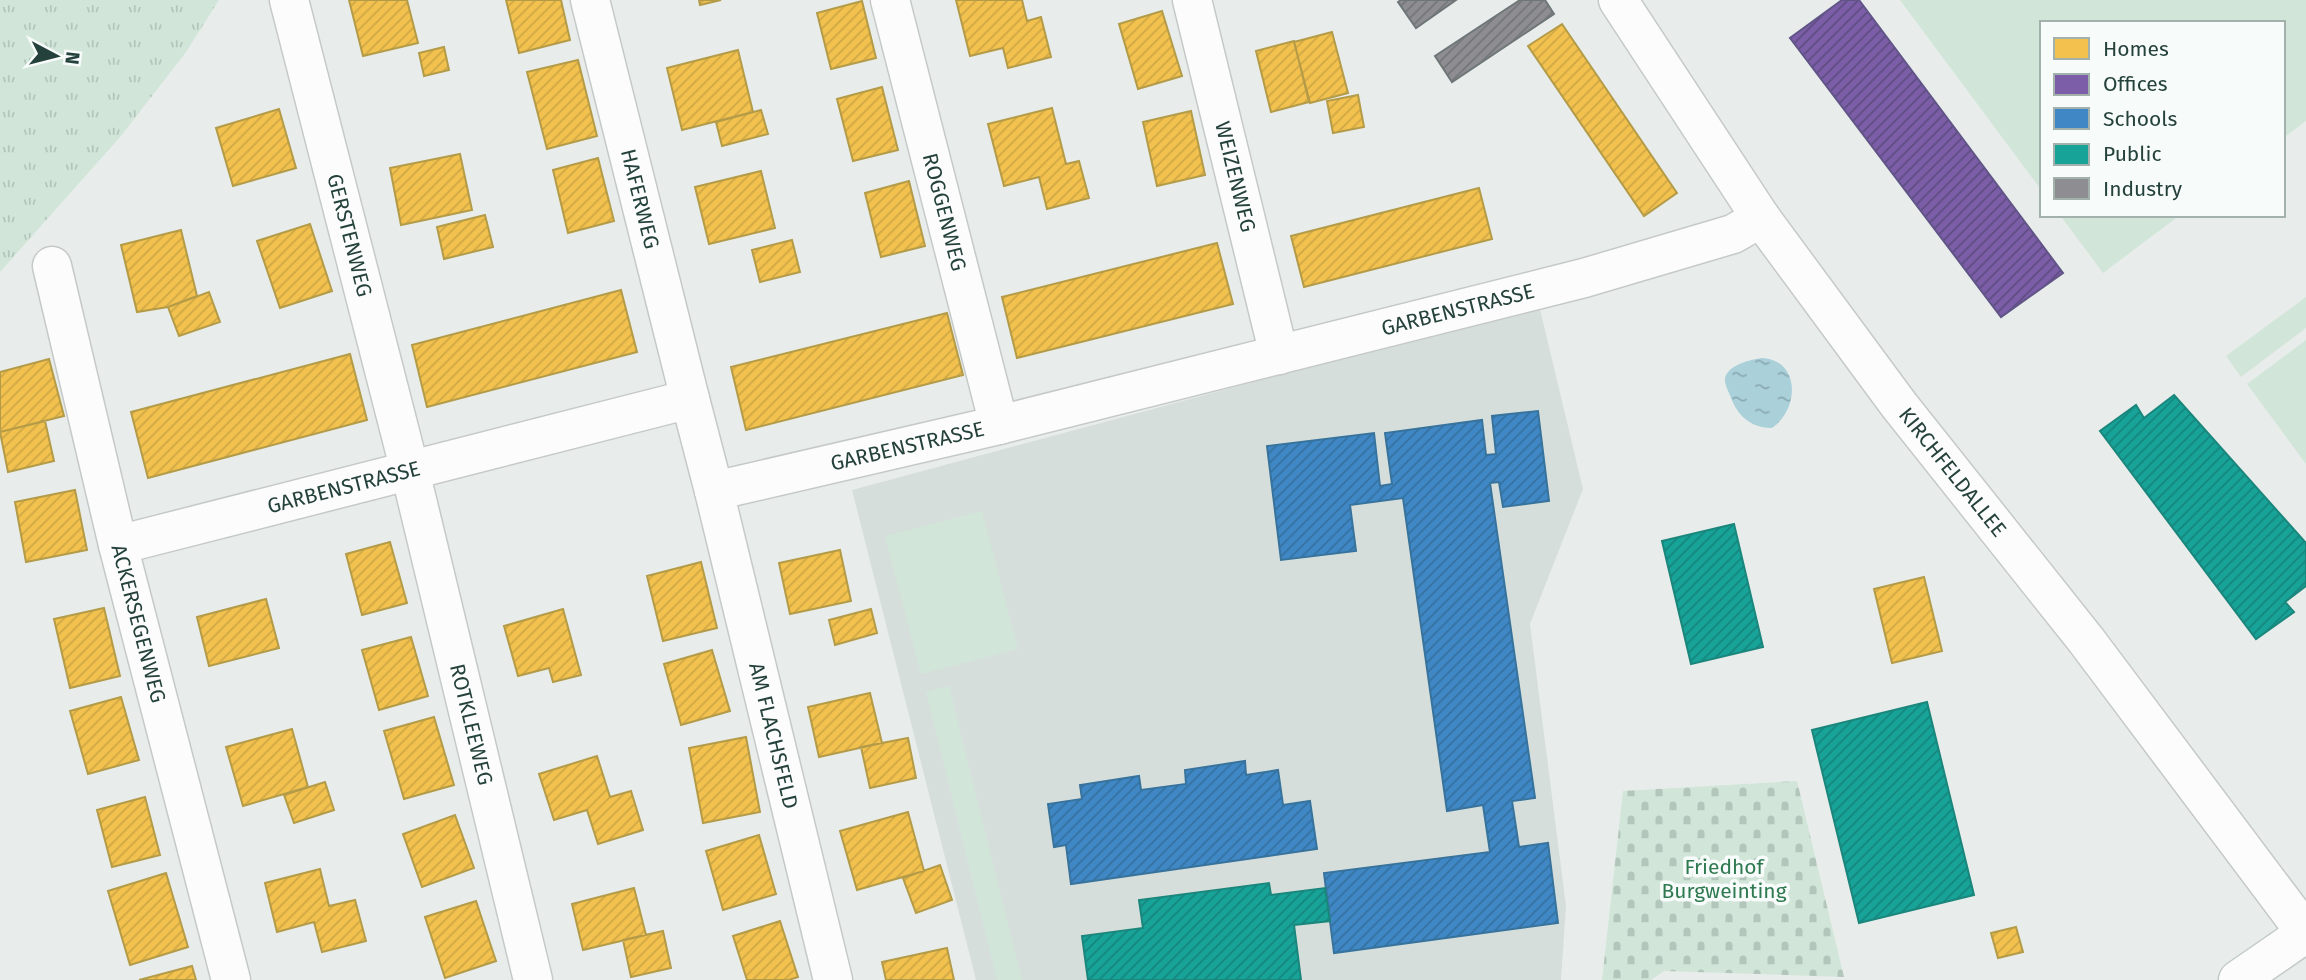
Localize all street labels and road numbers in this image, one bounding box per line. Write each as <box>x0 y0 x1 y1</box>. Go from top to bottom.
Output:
street label: WEIZENWEG <box>1209 119 1261 235</box>
street label: HAFERWEG <box>615 146 665 252</box>
street label: ROGGENWEG <box>917 150 972 274</box>
street label: GERSTENWEG <box>321 171 378 300</box>
street label: GARBENSTRASSE <box>1379 278 1537 341</box>
street label: KIRCHFELDALLEE <box>1893 402 2012 542</box>
street label: GARBENSTRASSE <box>828 416 987 477</box>
street label: GARBENSTRASSE <box>265 455 423 519</box>
street label: ACKERSEGENWEG <box>105 542 171 706</box>
street label: AM FLACHSFELD <box>743 660 804 812</box>
street label: ROTKLEEWEG <box>444 661 498 788</box>

